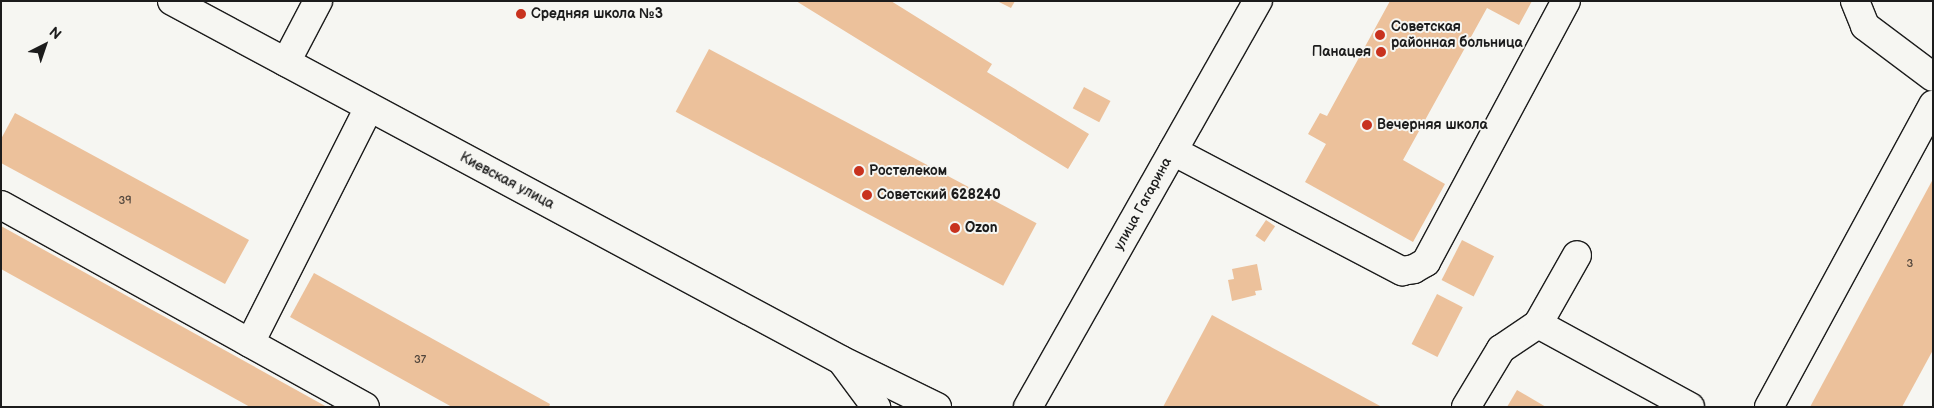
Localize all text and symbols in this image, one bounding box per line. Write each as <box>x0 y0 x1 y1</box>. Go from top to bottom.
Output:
place label: Средняя школа №3 <box>531 6 663 22</box>
marker: Средняя школа №3 <box>515 8 527 20</box>
place label: Советская районная больница <box>1391 19 1523 52</box>
north arrow <box>20 20 70 70</box>
text: N <box>46 23 65 43</box>
marker: Советская районная больница <box>1373 28 1387 42</box>
place label: Панацея <box>1312 44 1371 60</box>
marker: Панацея <box>1375 46 1387 58</box>
place label: Вечерняя школа <box>1377 117 1488 133</box>
marker: Вечерняя школа <box>1361 119 1373 131</box>
street label: Киевская улица <box>457 149 557 213</box>
street label: улица Гагарина <box>1110 155 1176 253</box>
place label: Ростелеком <box>869 163 947 179</box>
marker: Ростелеком <box>853 165 865 177</box>
place label: Советский 628240 <box>877 187 1001 203</box>
marker: Советский 628240 <box>861 189 873 201</box>
house number: 39 <box>118 194 132 208</box>
place label: Ozon <box>965 220 998 236</box>
marker: Ozon <box>949 222 961 234</box>
house number: 3 <box>1907 257 1913 271</box>
house number: 37 <box>414 353 426 367</box>

